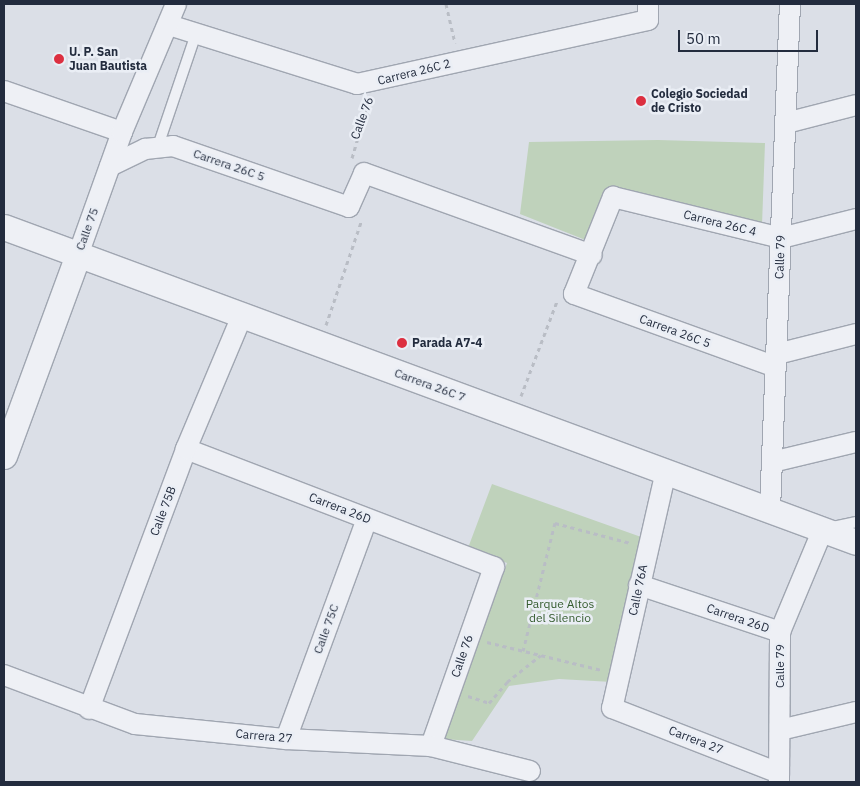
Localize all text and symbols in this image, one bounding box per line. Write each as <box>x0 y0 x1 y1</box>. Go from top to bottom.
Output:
scale bar <box>680 20 820 52</box>
text: 50 m <box>686 29 721 48</box>
place label: U. P. San Juan Bautista <box>69 45 147 73</box>
marker: U. P. San Juan Bautista <box>53 53 65 65</box>
street label: Carrera 26C 2 <box>376 56 452 88</box>
place label: Colegio Sociedad de Cristo <box>651 87 748 115</box>
street label: Calle 76 <box>348 95 376 141</box>
marker: Colegio Sociedad de Cristo <box>635 95 647 107</box>
street label: Carrera 26C 5 <box>191 146 267 184</box>
street label: Calle 75 <box>73 206 101 252</box>
street label: Carrera 26C 4 <box>682 207 758 239</box>
street label: Calle 79 <box>772 235 788 279</box>
street label: Carrera 26C 5 <box>637 311 713 351</box>
place label: Parada A7-4 <box>412 336 482 350</box>
marker: Parada A7-4 <box>396 337 408 349</box>
street label: Carrera 26C 7 <box>392 365 468 405</box>
street label: Calle 75B <box>147 484 179 538</box>
street label: Carrera 26D <box>307 490 373 526</box>
street label: Calle 76A <box>626 563 650 617</box>
park label: Parque Altos del Silencio <box>526 597 594 625</box>
street label: Carrera 26D <box>705 601 771 635</box>
street label: Calle 75C <box>310 602 342 656</box>
street label: Calle 76 <box>448 633 476 679</box>
street label: Calle 79 <box>773 644 787 688</box>
street label: Carrera 27 <box>667 723 725 757</box>
street label: Carrera 27 <box>235 726 293 746</box>

